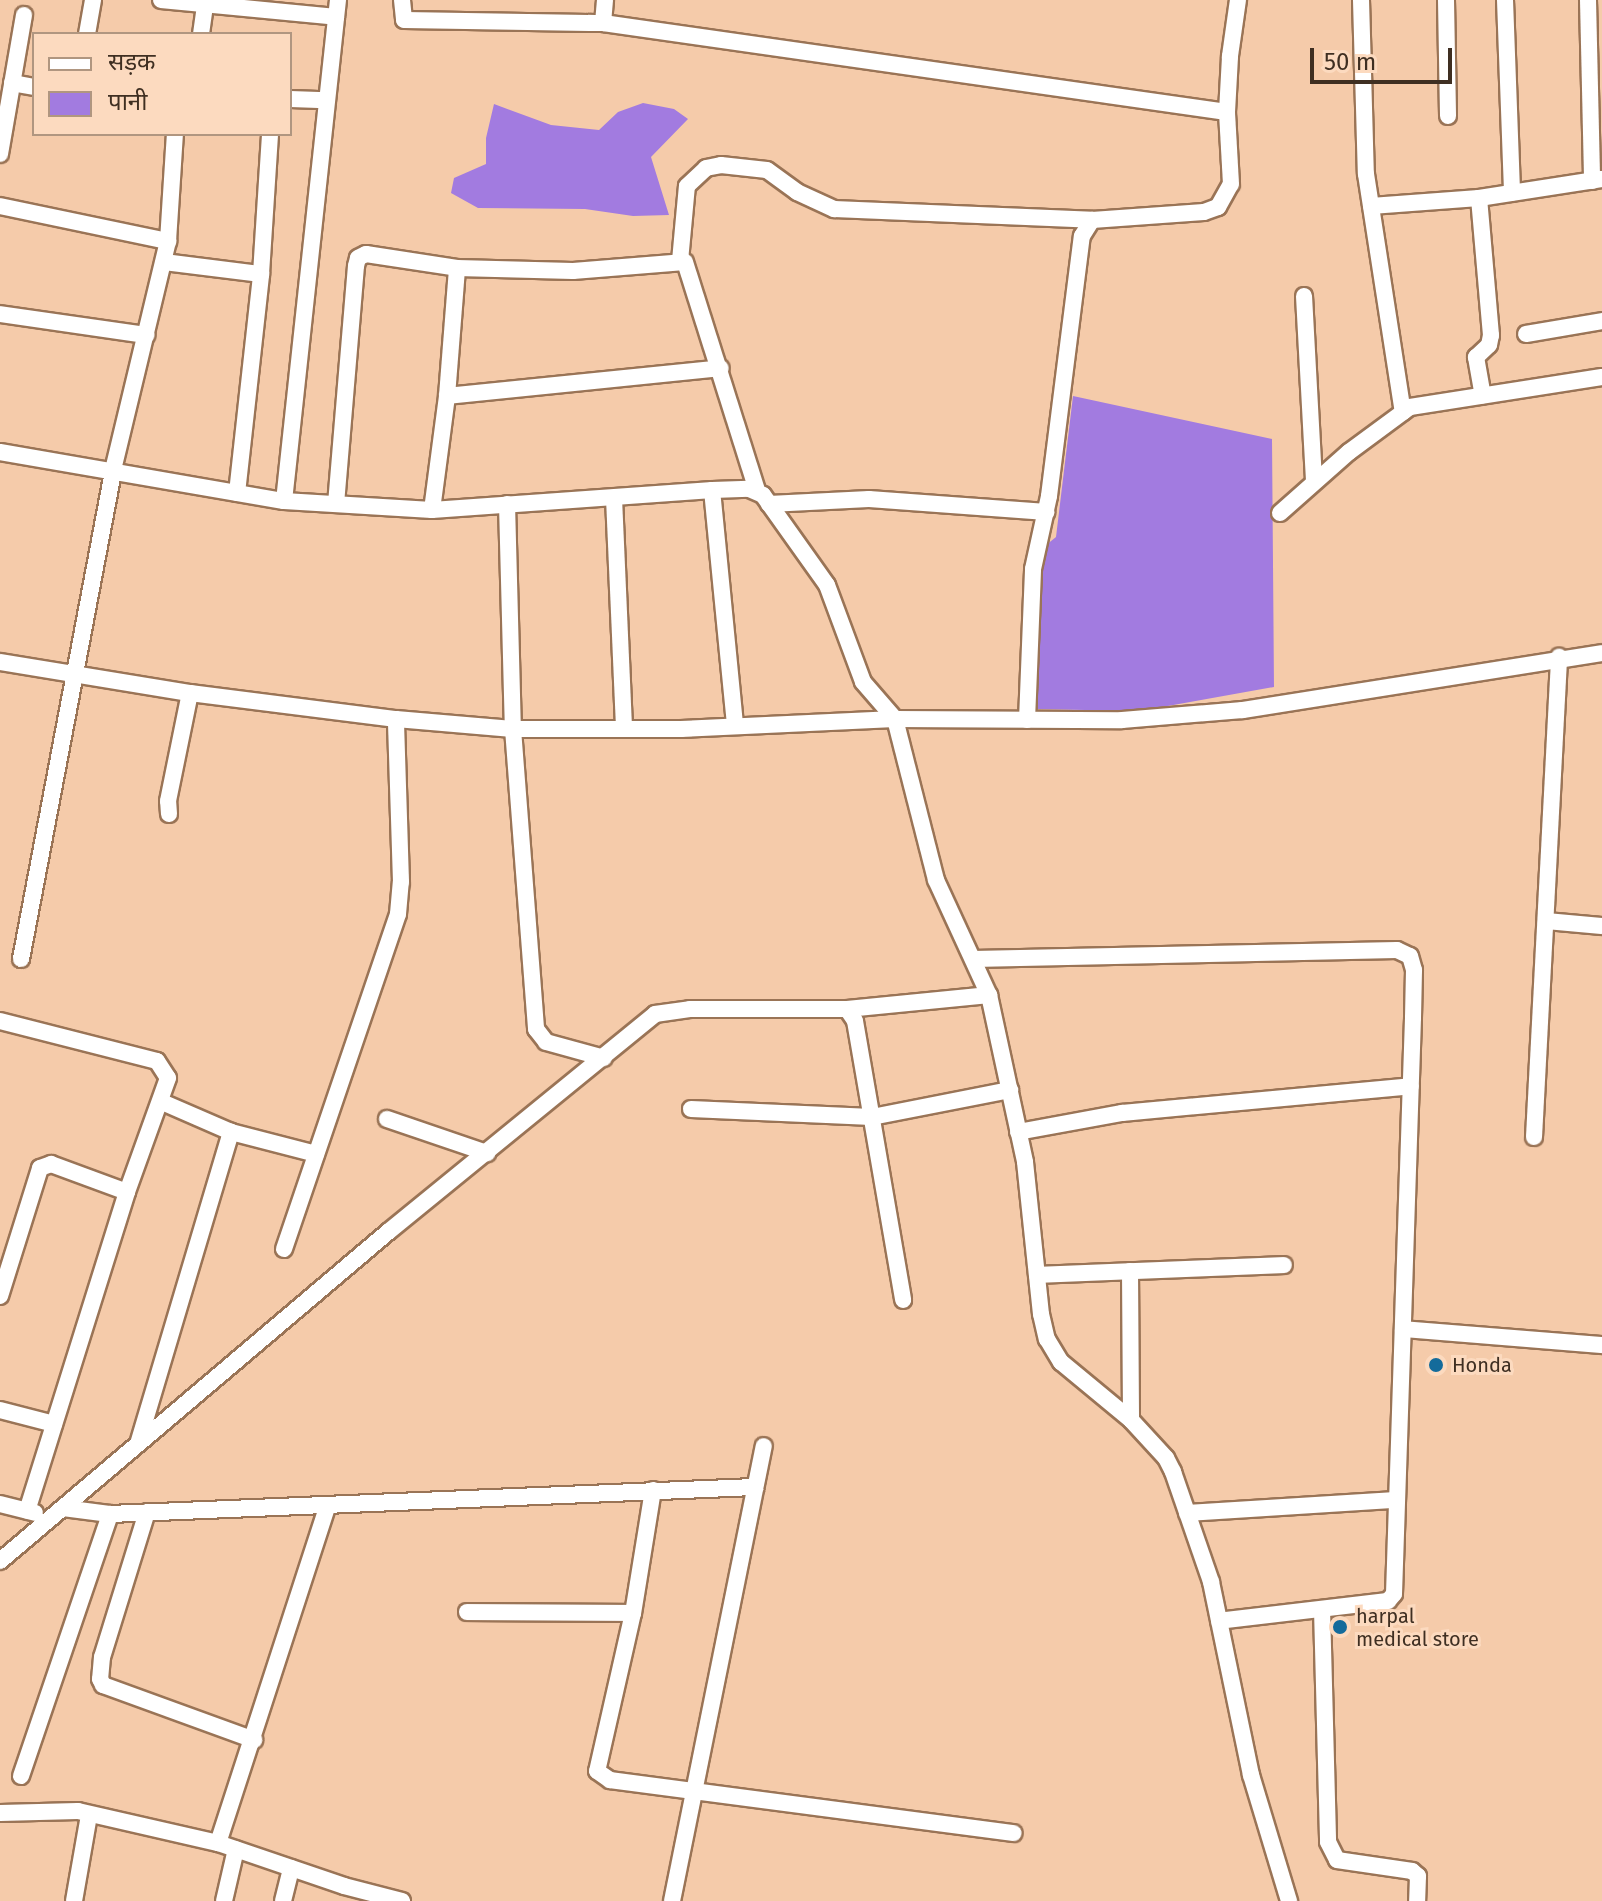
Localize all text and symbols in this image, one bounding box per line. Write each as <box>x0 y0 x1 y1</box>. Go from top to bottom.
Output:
legend <box>32 32 292 136</box>
scale bar <box>1314 32 1456 82</box>
text: सड़क <box>108 48 156 76</box>
text: 50 m <box>1324 48 1376 76</box>
text: पानी <box>108 88 147 116</box>
place label: Honda <box>1452 1353 1512 1377</box>
marker: Honda <box>1427 1356 1445 1374</box>
place label: harpal medical store <box>1356 1604 1479 1651</box>
marker: harpal medical store <box>1331 1618 1349 1636</box>

